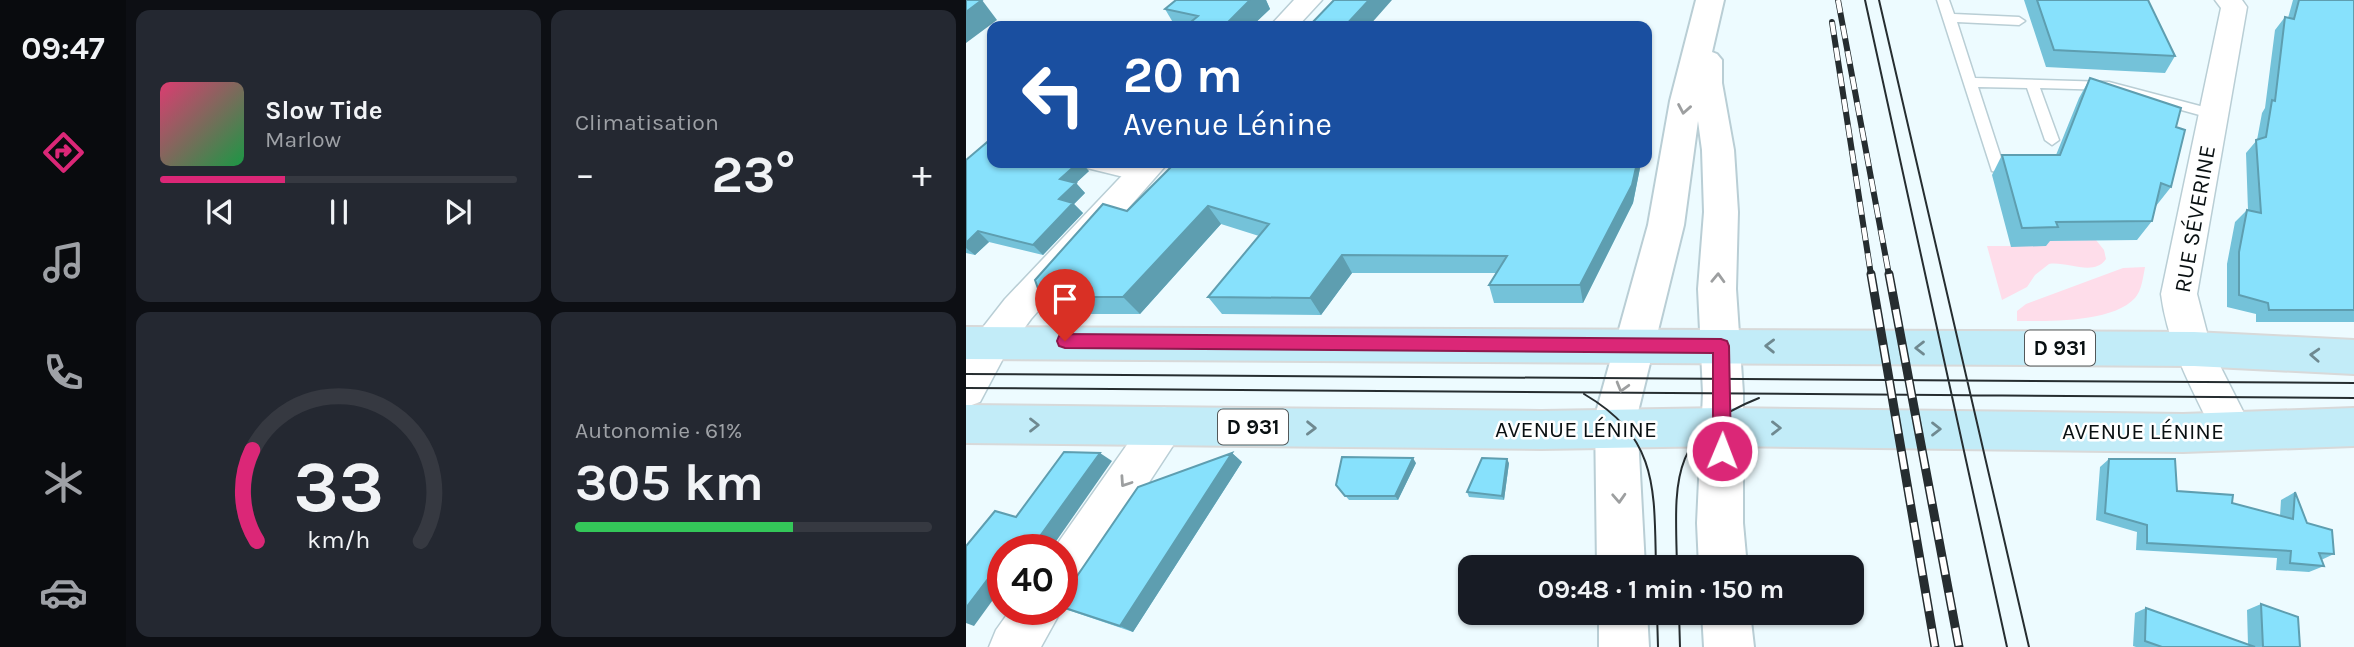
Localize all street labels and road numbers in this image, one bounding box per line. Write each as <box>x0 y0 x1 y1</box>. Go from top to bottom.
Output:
street label: RUE SÉVERINE <box>2169 143 2221 295</box>
road number: D 931 <box>2025 330 2095 366</box>
road number: D 931 <box>1218 410 1288 444</box>
street label: AVENUE LÉNINE <box>1495 416 1657 443</box>
street label: AVENUE LÉNINE <box>2062 418 2224 445</box>

